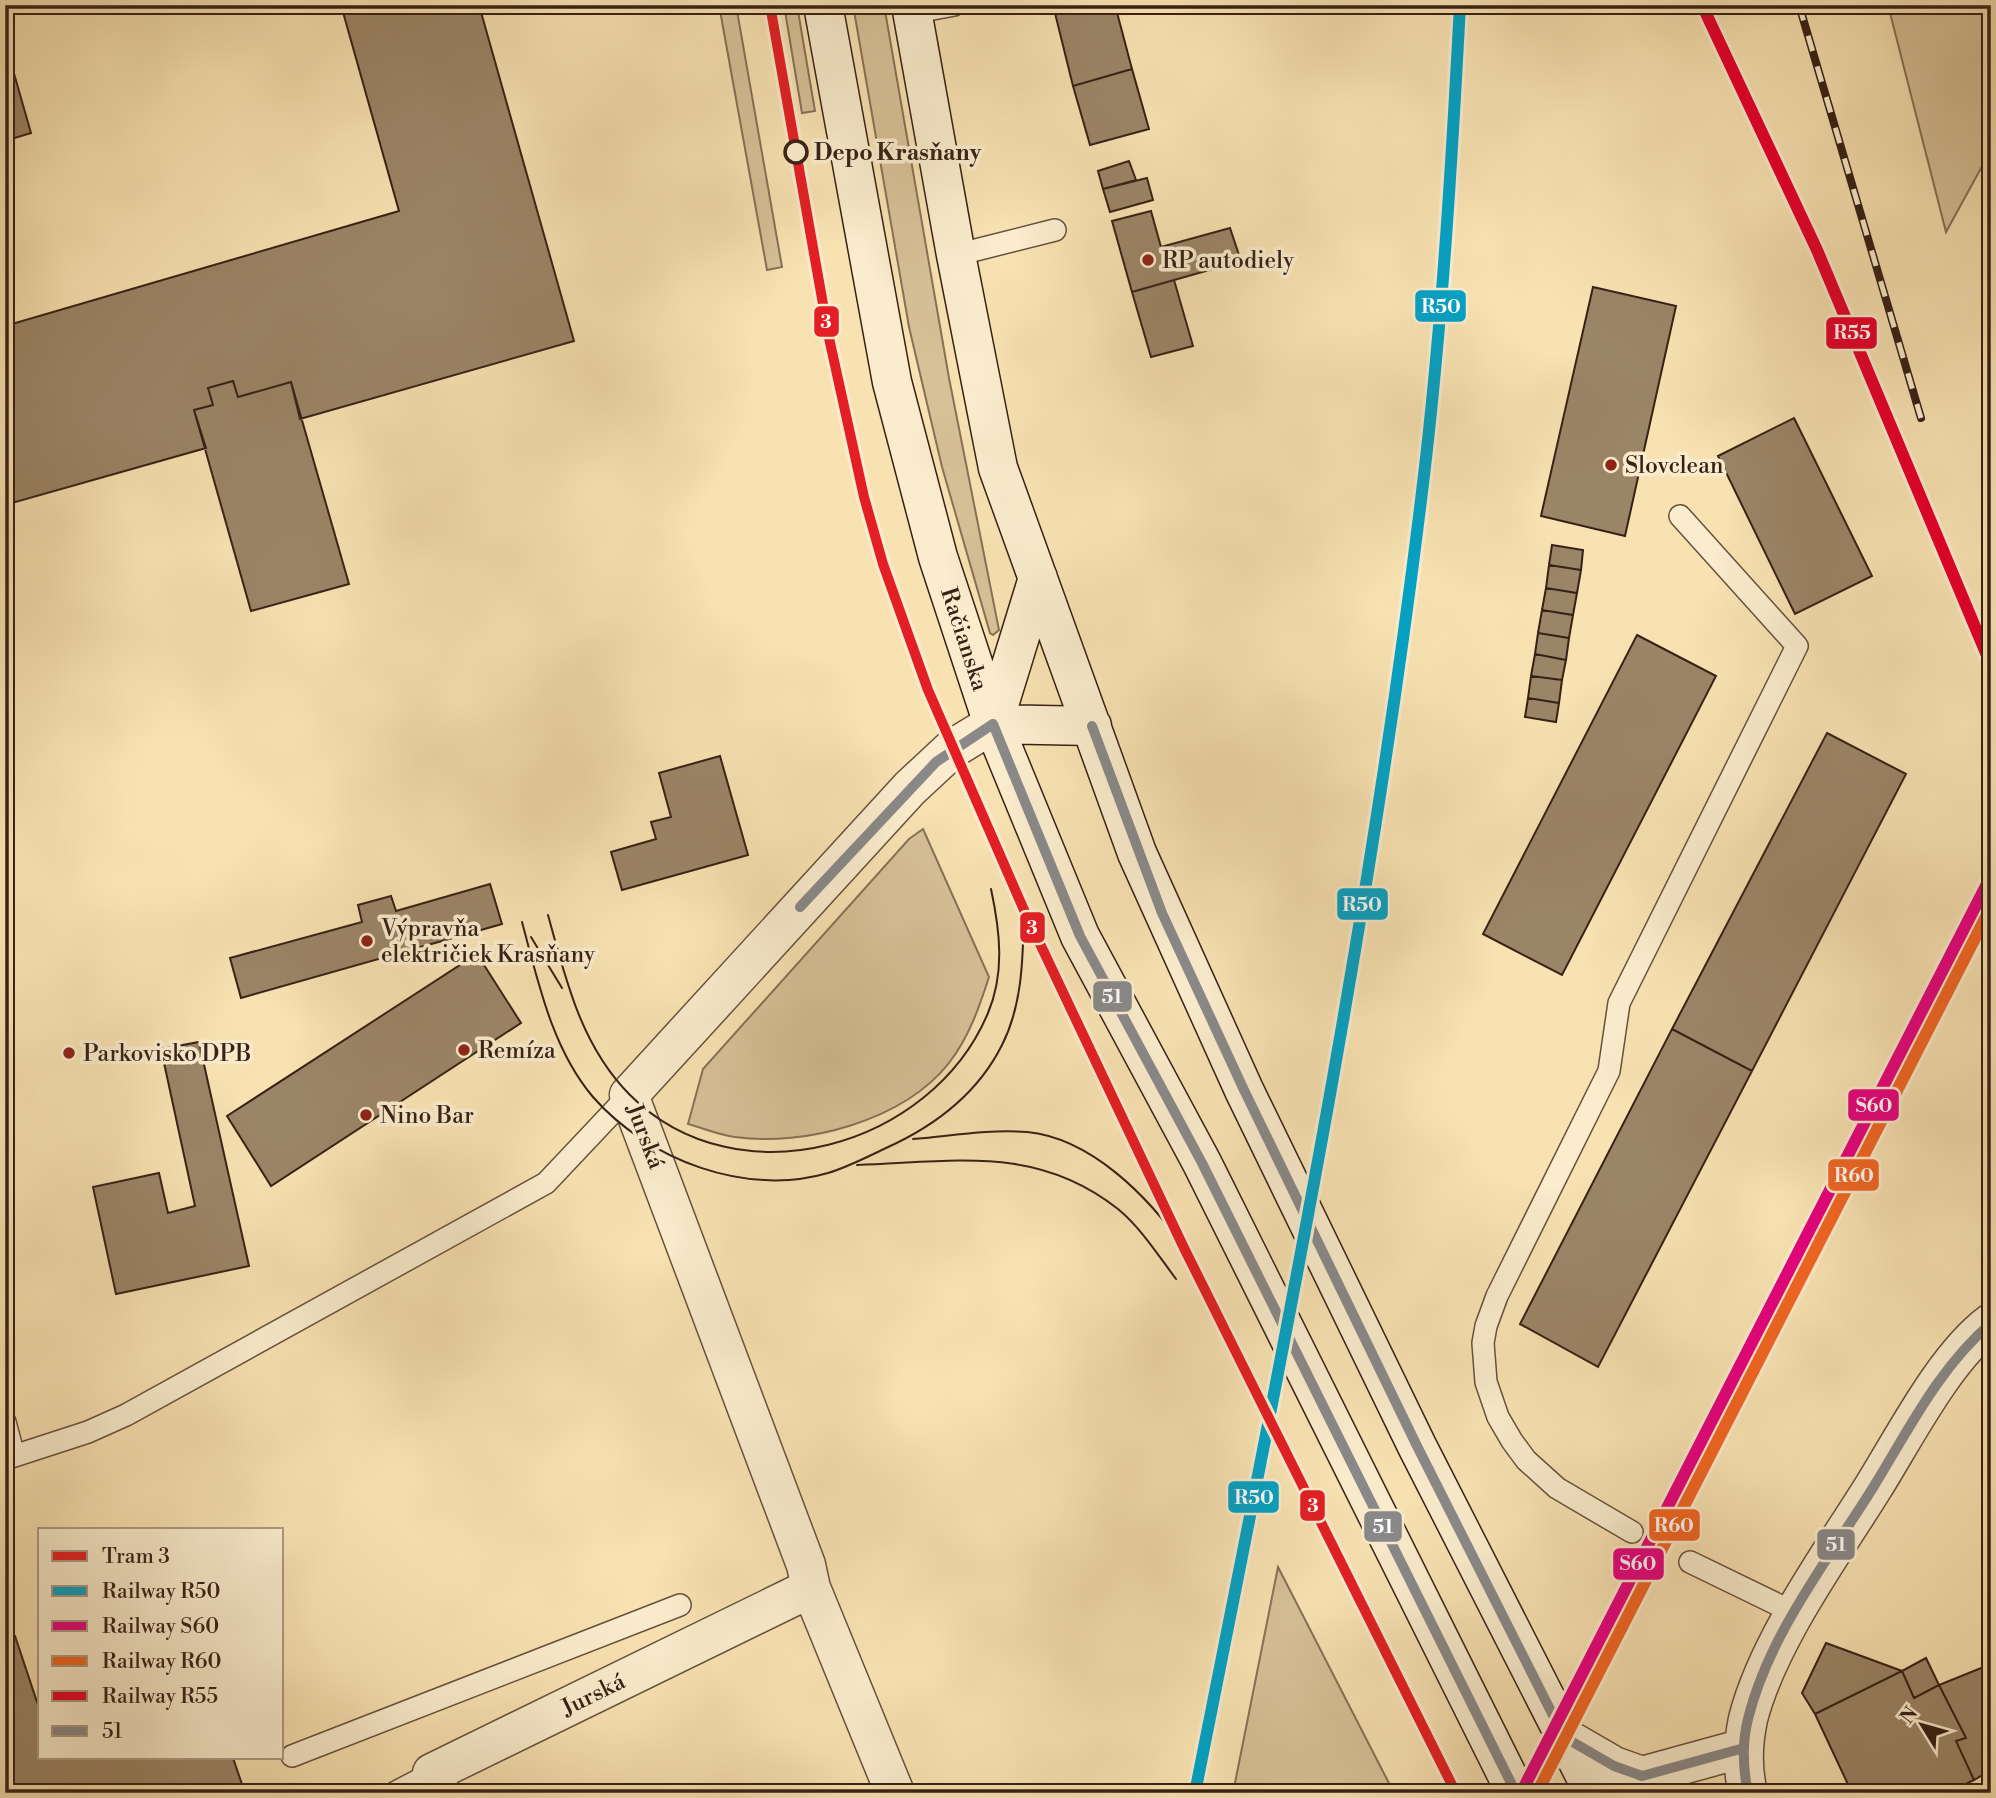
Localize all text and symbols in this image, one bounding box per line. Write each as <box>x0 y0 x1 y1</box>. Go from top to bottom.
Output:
place label: Depo Krasňany <box>814 139 982 167</box>
marker: Depo Krasňany <box>784 140 808 164</box>
place label: RP autodiely <box>1162 247 1295 275</box>
marker: RP autodiely <box>1140 252 1156 268</box>
line badge: R50 <box>1414 289 1467 323</box>
text: R50 <box>1421 295 1461 319</box>
line badge: 3 <box>813 305 840 338</box>
text: 3 <box>820 310 832 334</box>
line badge: R55 <box>1825 316 1878 350</box>
text: R55 <box>1833 321 1871 345</box>
place label: Slovclean <box>1625 452 1724 480</box>
marker: Slovclean <box>1603 457 1619 473</box>
street label: Račianska <box>934 584 994 695</box>
line badge: R50 <box>1336 887 1389 921</box>
text: R50 <box>1342 893 1382 917</box>
line badge: 3 <box>1019 911 1046 944</box>
place label: Výpravňa električiek Krasňany <box>380 915 596 969</box>
text: 3 <box>1026 916 1038 940</box>
marker: Výpravňa električiek Krasňany <box>359 933 375 949</box>
line badge: 51 <box>1092 980 1133 1013</box>
text: 51 <box>1102 985 1122 1009</box>
place label: Remíza <box>478 1037 556 1065</box>
place label: Parkovisko DPB <box>83 1040 251 1068</box>
marker: Remíza <box>456 1042 472 1058</box>
marker: Parkovisko DPB <box>61 1045 77 1061</box>
line badge: S60 <box>1847 1088 1900 1122</box>
text: S60 <box>1856 1094 1892 1118</box>
street label: Jurská <box>620 1099 670 1173</box>
place label: Nino Bar <box>380 1102 474 1130</box>
marker: Nino Bar <box>358 1107 374 1123</box>
line badge: R60 <box>1827 1158 1880 1192</box>
text: R60 <box>1834 1164 1874 1188</box>
line badge: R50 <box>1227 1480 1280 1514</box>
text: R50 <box>1234 1486 1274 1510</box>
line badge: 3 <box>1299 1489 1326 1522</box>
text: 3 <box>1307 1494 1319 1518</box>
line badge: R60 <box>1648 1508 1701 1542</box>
line badge: 51 <box>1363 1510 1403 1543</box>
text: R60 <box>1654 1514 1694 1538</box>
text: 51 <box>1373 1515 1393 1539</box>
legend <box>38 1528 284 1759</box>
line badge: 51 <box>1816 1528 1856 1561</box>
text: 51 <box>1826 1533 1846 1557</box>
text: Tram 3 <box>102 1544 170 1570</box>
line badge: S60 <box>1612 1547 1665 1581</box>
text: S60 <box>1620 1552 1656 1576</box>
text: Railway R50 <box>102 1579 220 1605</box>
text: Railway S60 <box>102 1614 219 1640</box>
text: Railway R60 <box>102 1649 222 1675</box>
street label: Jurská <box>556 1667 630 1723</box>
text: Railway R55 <box>102 1684 218 1710</box>
north arrow <box>1888 1689 1958 1759</box>
text: N <box>1895 1702 1923 1729</box>
text: 51 <box>102 1719 123 1745</box>

